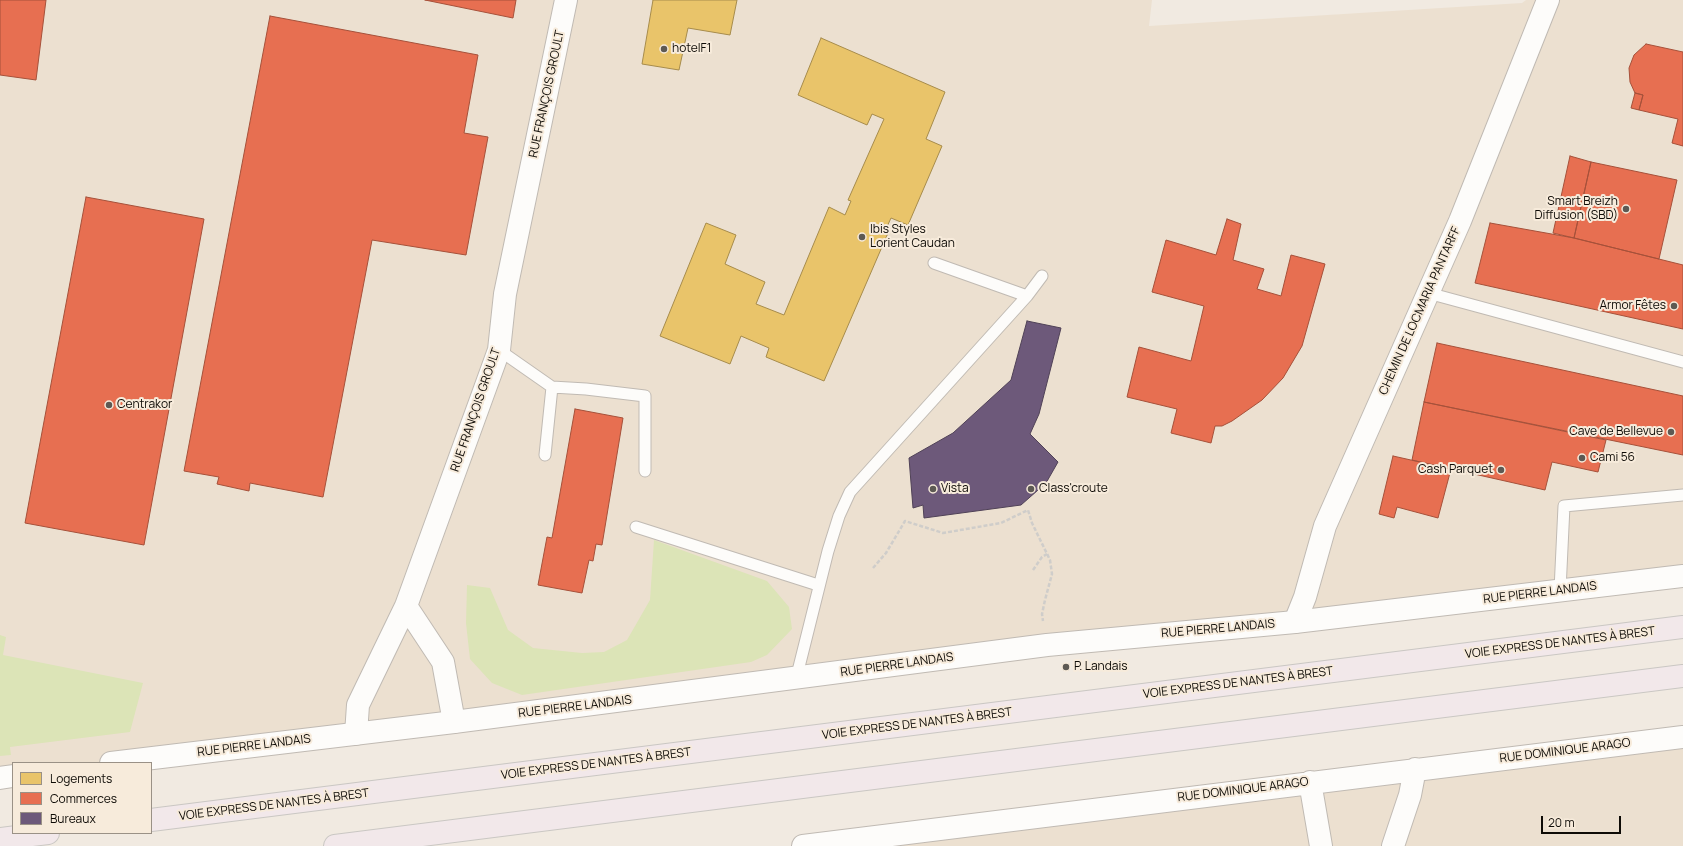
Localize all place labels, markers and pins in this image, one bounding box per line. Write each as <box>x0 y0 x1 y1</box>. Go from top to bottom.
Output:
place label: hotelF1 <box>672 42 711 56</box>
marker: hotelF1 <box>659 44 669 54</box>
place label: Smart Breizh Diffusion (SBD) <box>1534 195 1618 223</box>
marker: Smart Breizh Diffusion (SBD) <box>1621 204 1631 214</box>
place label: Ibis Styles Lorient Caudan <box>870 223 955 251</box>
marker: Ibis Styles Lorient Caudan <box>857 232 867 242</box>
place label: Armor Fêtes <box>1599 299 1666 313</box>
marker: Armor Fêtes <box>1669 301 1679 311</box>
place label: Centrakor <box>117 398 172 412</box>
marker: Centrakor <box>104 400 114 410</box>
place label: Cave de Bellevue <box>1569 425 1663 439</box>
marker: Cave de Bellevue <box>1666 427 1676 437</box>
place label: Cami 56 <box>1590 451 1635 465</box>
marker: Cami 56 <box>1577 453 1587 463</box>
place label: Cash Parquet <box>1418 463 1493 477</box>
marker: Cash Parquet <box>1496 465 1506 475</box>
place label: Vista <box>941 482 969 496</box>
place label: Class'croute <box>1039 482 1108 496</box>
marker: Vista <box>928 484 938 494</box>
marker: Class'croute <box>1026 484 1036 494</box>
place label: P. Landais <box>1074 660 1128 674</box>
marker: P. Landais <box>1061 662 1071 672</box>

